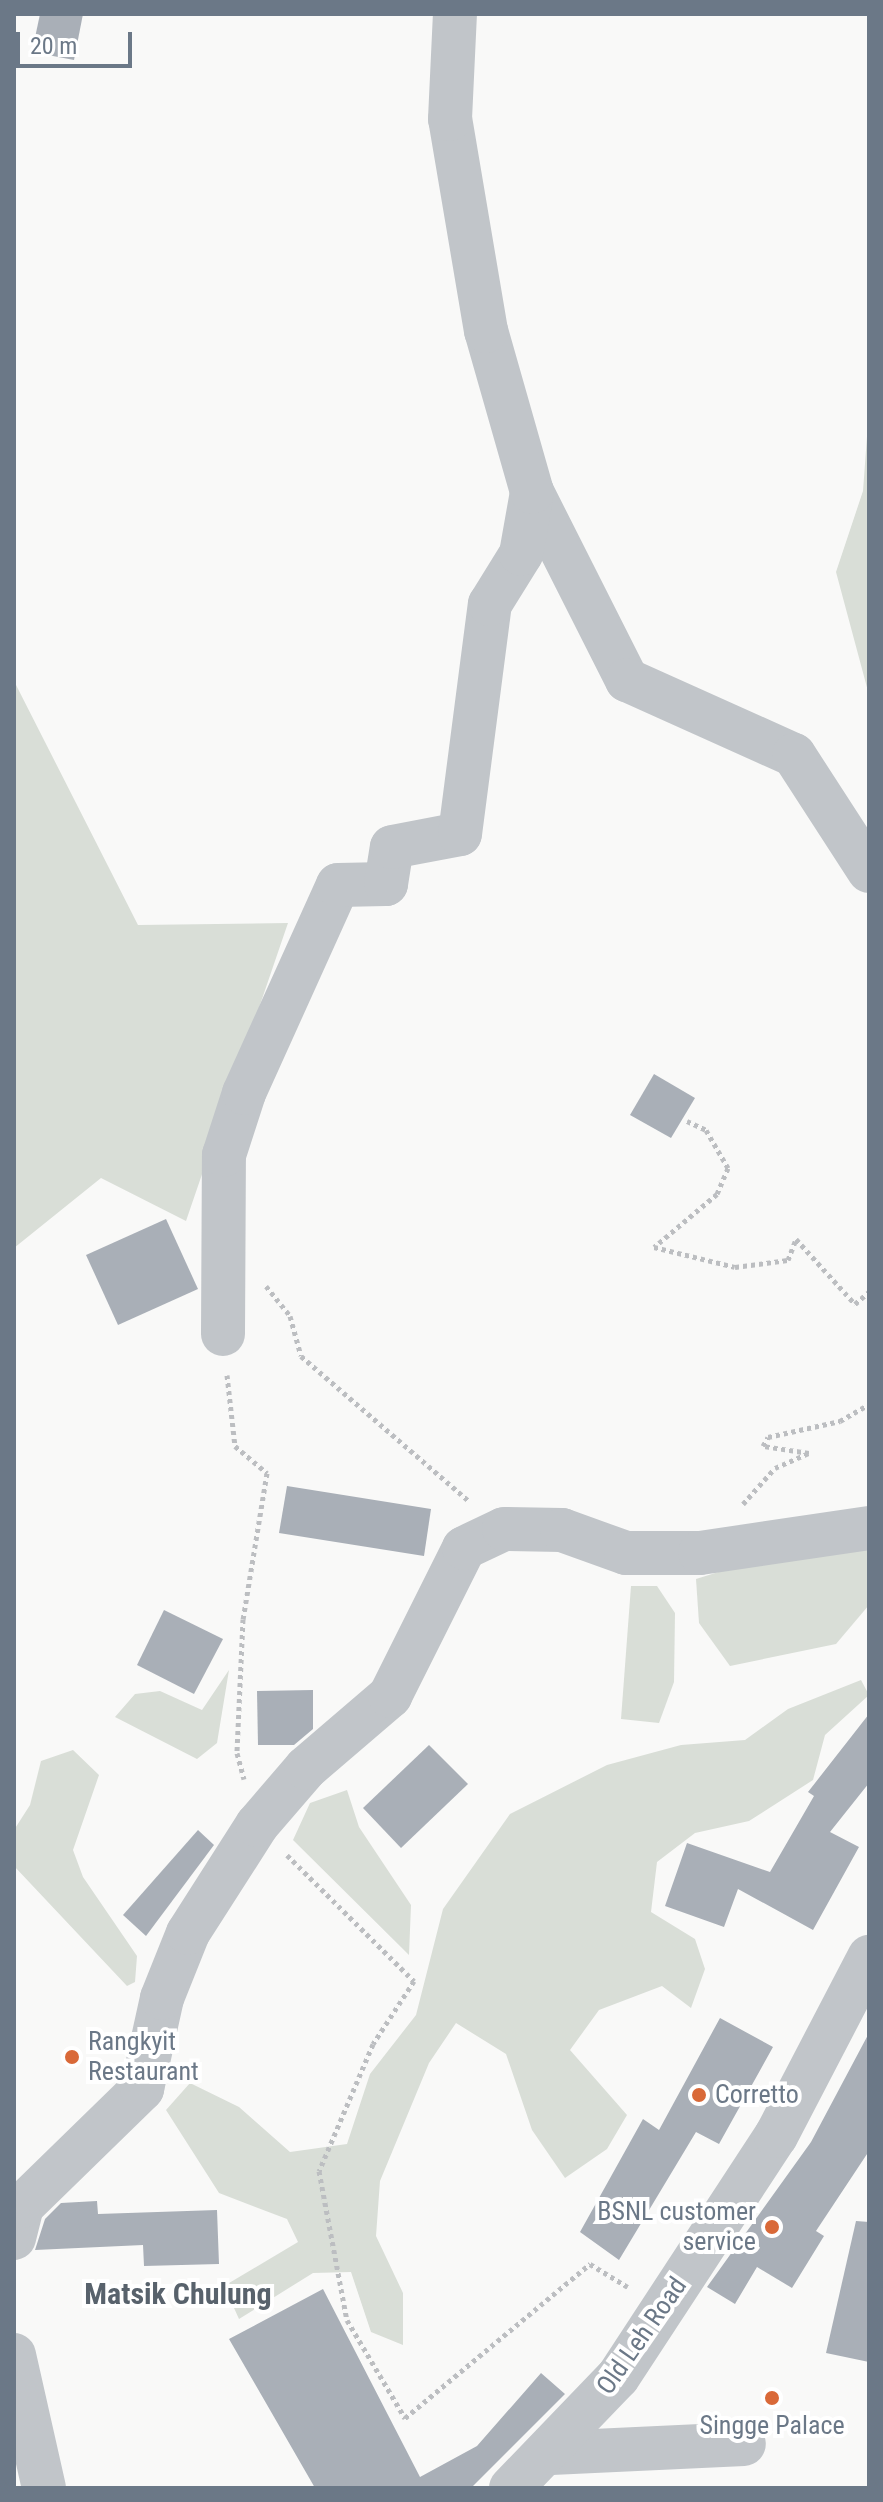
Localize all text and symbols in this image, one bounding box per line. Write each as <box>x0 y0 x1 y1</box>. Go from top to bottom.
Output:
scale bar <box>20 16 136 66</box>
text: 20 m <box>30 32 77 60</box>
place label: Rangkyit Restaurant <box>88 2026 199 2088</box>
marker: Rangkyit Restaurant <box>63 2048 81 2066</box>
place label: Corretto <box>715 2079 799 2111</box>
marker: Corretto <box>690 2086 708 2104</box>
place label: BSNL customer service <box>597 2196 756 2258</box>
marker: BSNL customer service <box>763 2218 781 2236</box>
street label: Old Leh Road <box>590 2271 694 2401</box>
district label: Matsik Chulung <box>84 2276 272 2312</box>
marker: Singge Palace <box>763 2389 781 2407</box>
place label: Singge Palace <box>699 2410 845 2442</box>

